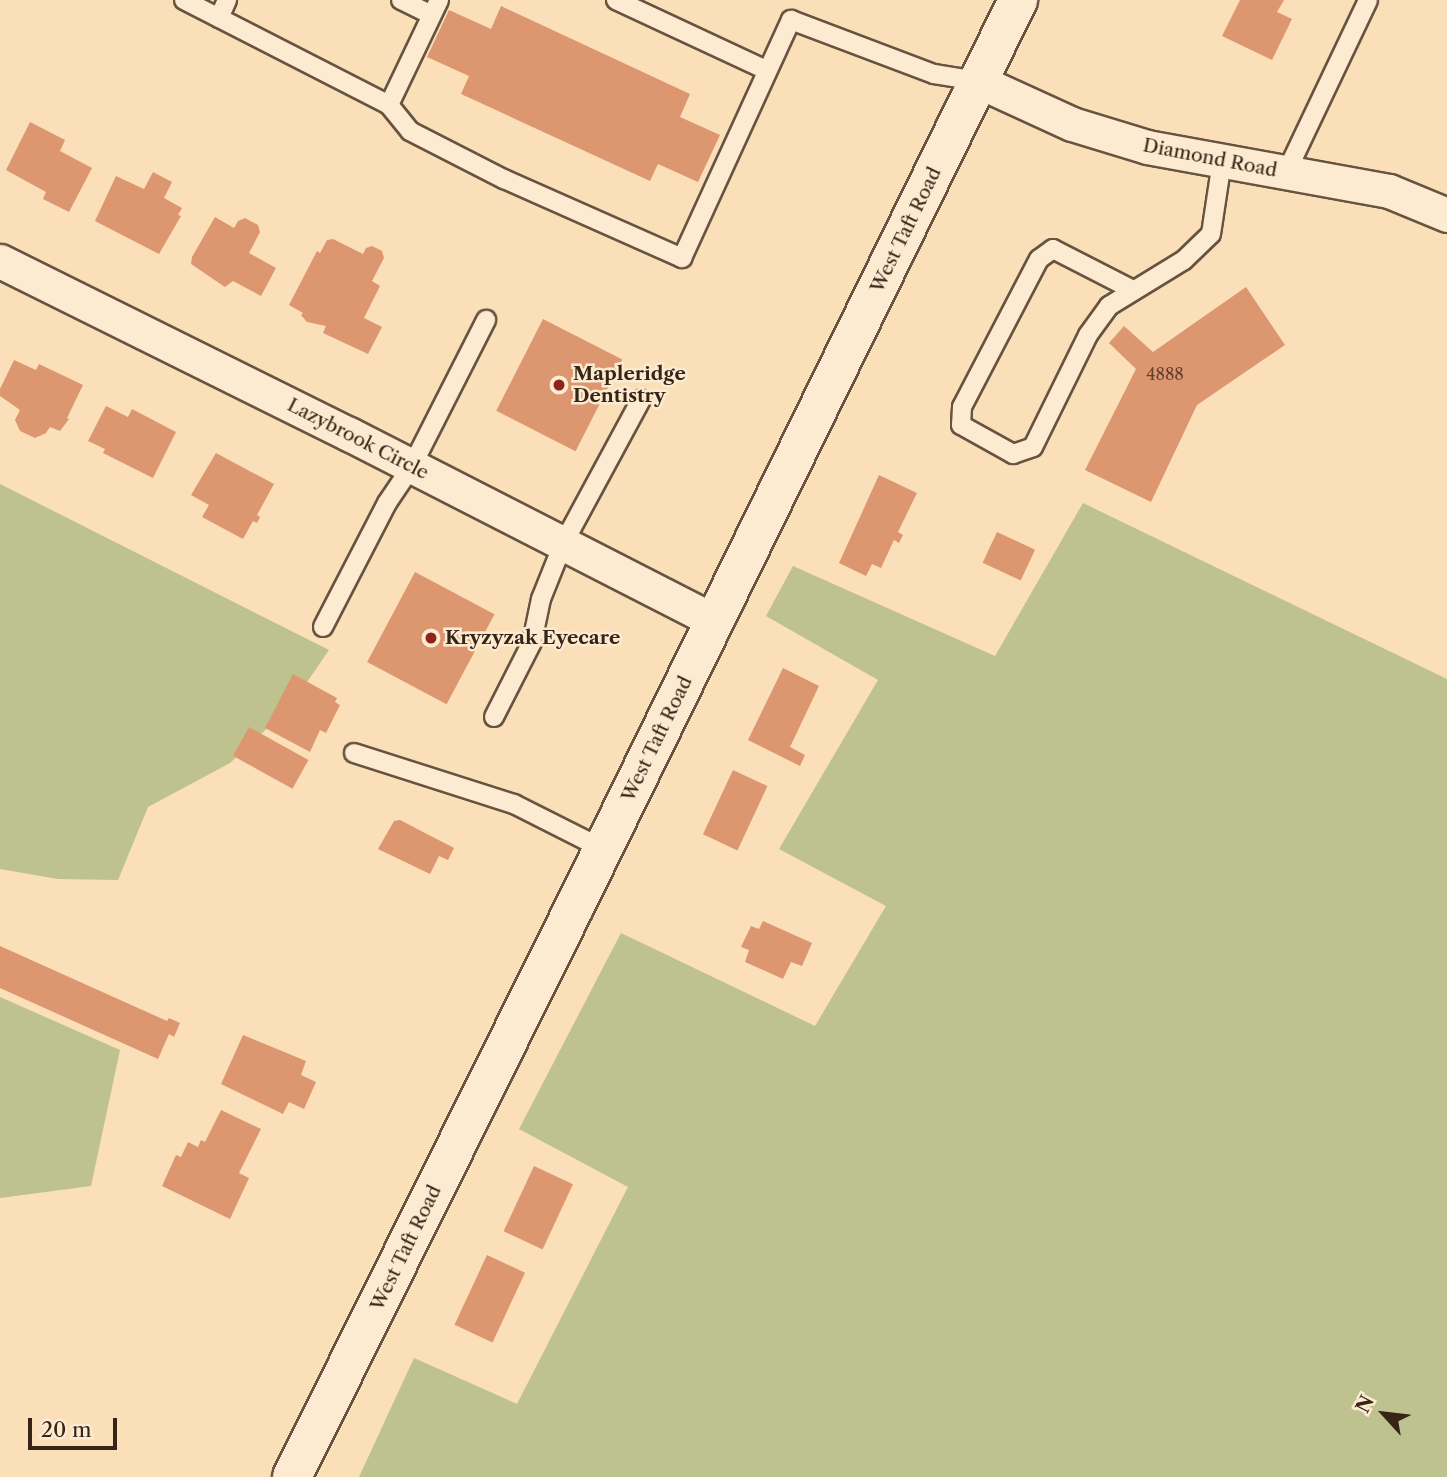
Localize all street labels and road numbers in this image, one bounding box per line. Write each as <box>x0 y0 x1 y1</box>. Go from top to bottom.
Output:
street label: Diamond Road <box>1141 134 1279 182</box>
street label: West Taft Road <box>866 163 946 297</box>
street label: Lazybrook Circle <box>283 393 433 485</box>
street label: West Taft Road <box>617 672 697 806</box>
street label: West Taft Road <box>366 1181 446 1315</box>

